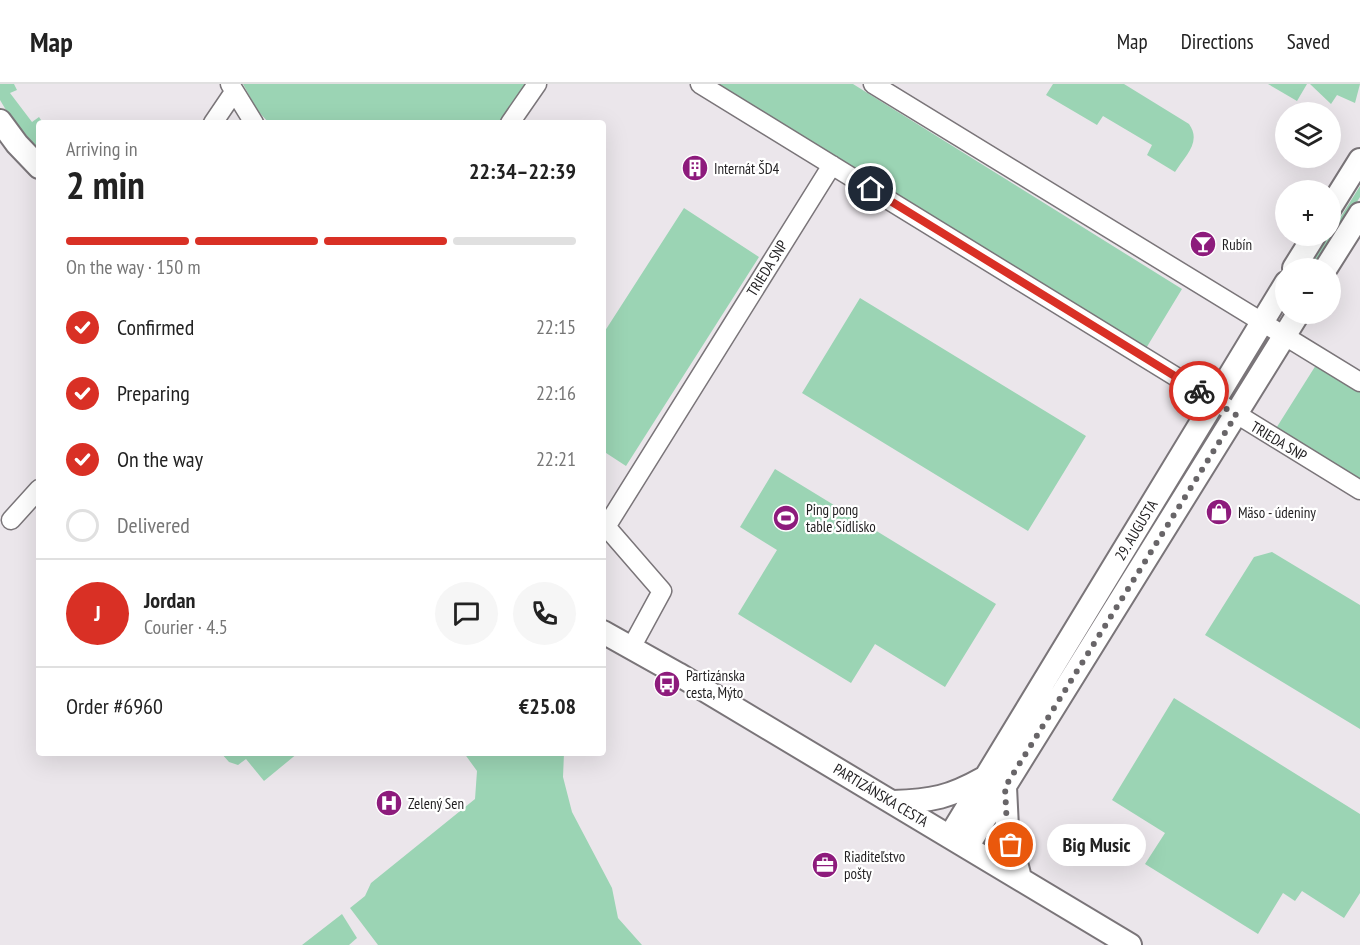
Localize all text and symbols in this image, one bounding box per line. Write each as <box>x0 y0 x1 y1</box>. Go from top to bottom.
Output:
text: Map <box>30 23 73 60</box>
text: Map <box>1117 28 1148 55</box>
text: Directions <box>1181 28 1254 55</box>
text: Saved <box>1287 28 1330 55</box>
map controls <box>1275 102 1341 324</box>
button: layers <box>1275 102 1341 168</box>
text: Arriving in <box>66 136 138 162</box>
building icon: Internát ŠD4 <box>680 153 710 183</box>
text: 22:34–22:39 <box>469 157 576 185</box>
text: 2 min <box>66 159 145 210</box>
place label: Internát ŠD4 <box>714 159 780 178</box>
pin <box>845 163 896 214</box>
icon: home <box>854 172 887 205</box>
button: + <box>1275 180 1341 246</box>
bar icon: Rubín <box>1188 229 1218 259</box>
place label: Rubín <box>1222 235 1252 254</box>
street label: TRIEDA SNP <box>742 236 792 300</box>
text: On the way · 150 m <box>66 254 201 280</box>
button: − <box>1275 258 1341 324</box>
icon: check <box>66 311 99 344</box>
text: Confirmed <box>117 313 194 341</box>
text: 22:15 <box>536 314 576 340</box>
courier <box>1169 361 1229 421</box>
icon: bike <box>1183 375 1216 408</box>
icon: check <box>66 377 99 410</box>
text: Preparing <box>117 379 190 407</box>
text: 22:16 <box>536 380 576 406</box>
street label: TRIEDA SNP <box>1247 417 1311 465</box>
icon: check <box>66 443 99 476</box>
text: On the way <box>117 445 203 473</box>
text: 22:21 <box>536 446 576 472</box>
street label: 29. AUGUSTA <box>1110 495 1162 564</box>
shop icon: Mäso - údeniny <box>1204 497 1234 527</box>
place label: Ping pong table Sídlisko <box>806 500 876 536</box>
sports icon: Ping pong table Sídlisko <box>771 503 801 533</box>
place label: Mäso - údeniny <box>1238 503 1316 522</box>
text: Delivered <box>117 511 190 539</box>
button: chat <box>435 582 498 645</box>
button: phone <box>513 582 576 645</box>
text: Jordan <box>144 586 195 614</box>
text: J <box>94 599 101 627</box>
text: Courier · 4.5 <box>144 614 228 640</box>
place label: Partizánska cesta, Mýto <box>686 666 745 702</box>
bus stop icon: Partizánska cesta, Mýto <box>652 669 682 699</box>
text: Order #6960 <box>66 692 163 720</box>
text: €25.08 <box>519 692 576 720</box>
street label: PARTIZÁNSKA CESTA <box>830 759 933 831</box>
hospital icon: Zelený Sen <box>374 788 404 818</box>
place label: Zelený Sen <box>408 794 464 813</box>
pin <box>985 819 1036 870</box>
callout: Big Music <box>1047 824 1146 866</box>
icon: bag <box>994 828 1027 861</box>
text: Big Music <box>1063 832 1130 858</box>
place label: Riaditeľstvo pošty <box>844 847 905 883</box>
office icon: Riaditeľstvo pošty <box>810 850 840 880</box>

